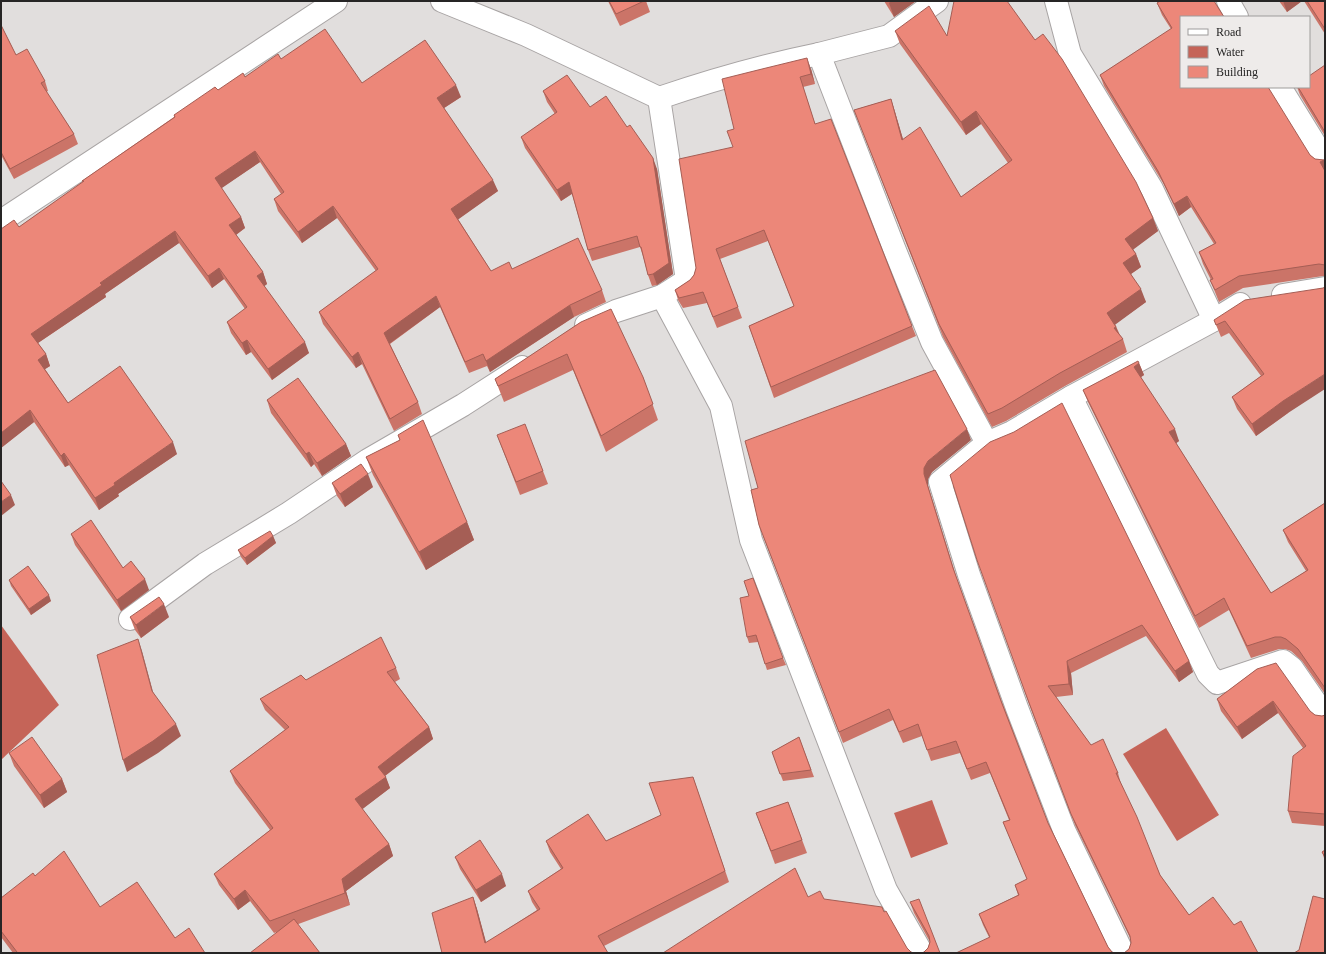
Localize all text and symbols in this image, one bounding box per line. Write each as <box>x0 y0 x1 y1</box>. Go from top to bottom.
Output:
legend <box>1180 16 1310 88</box>
text: Road <box>1216 25 1241 39</box>
text: Water <box>1216 45 1244 59</box>
text: Building <box>1216 65 1258 79</box>

